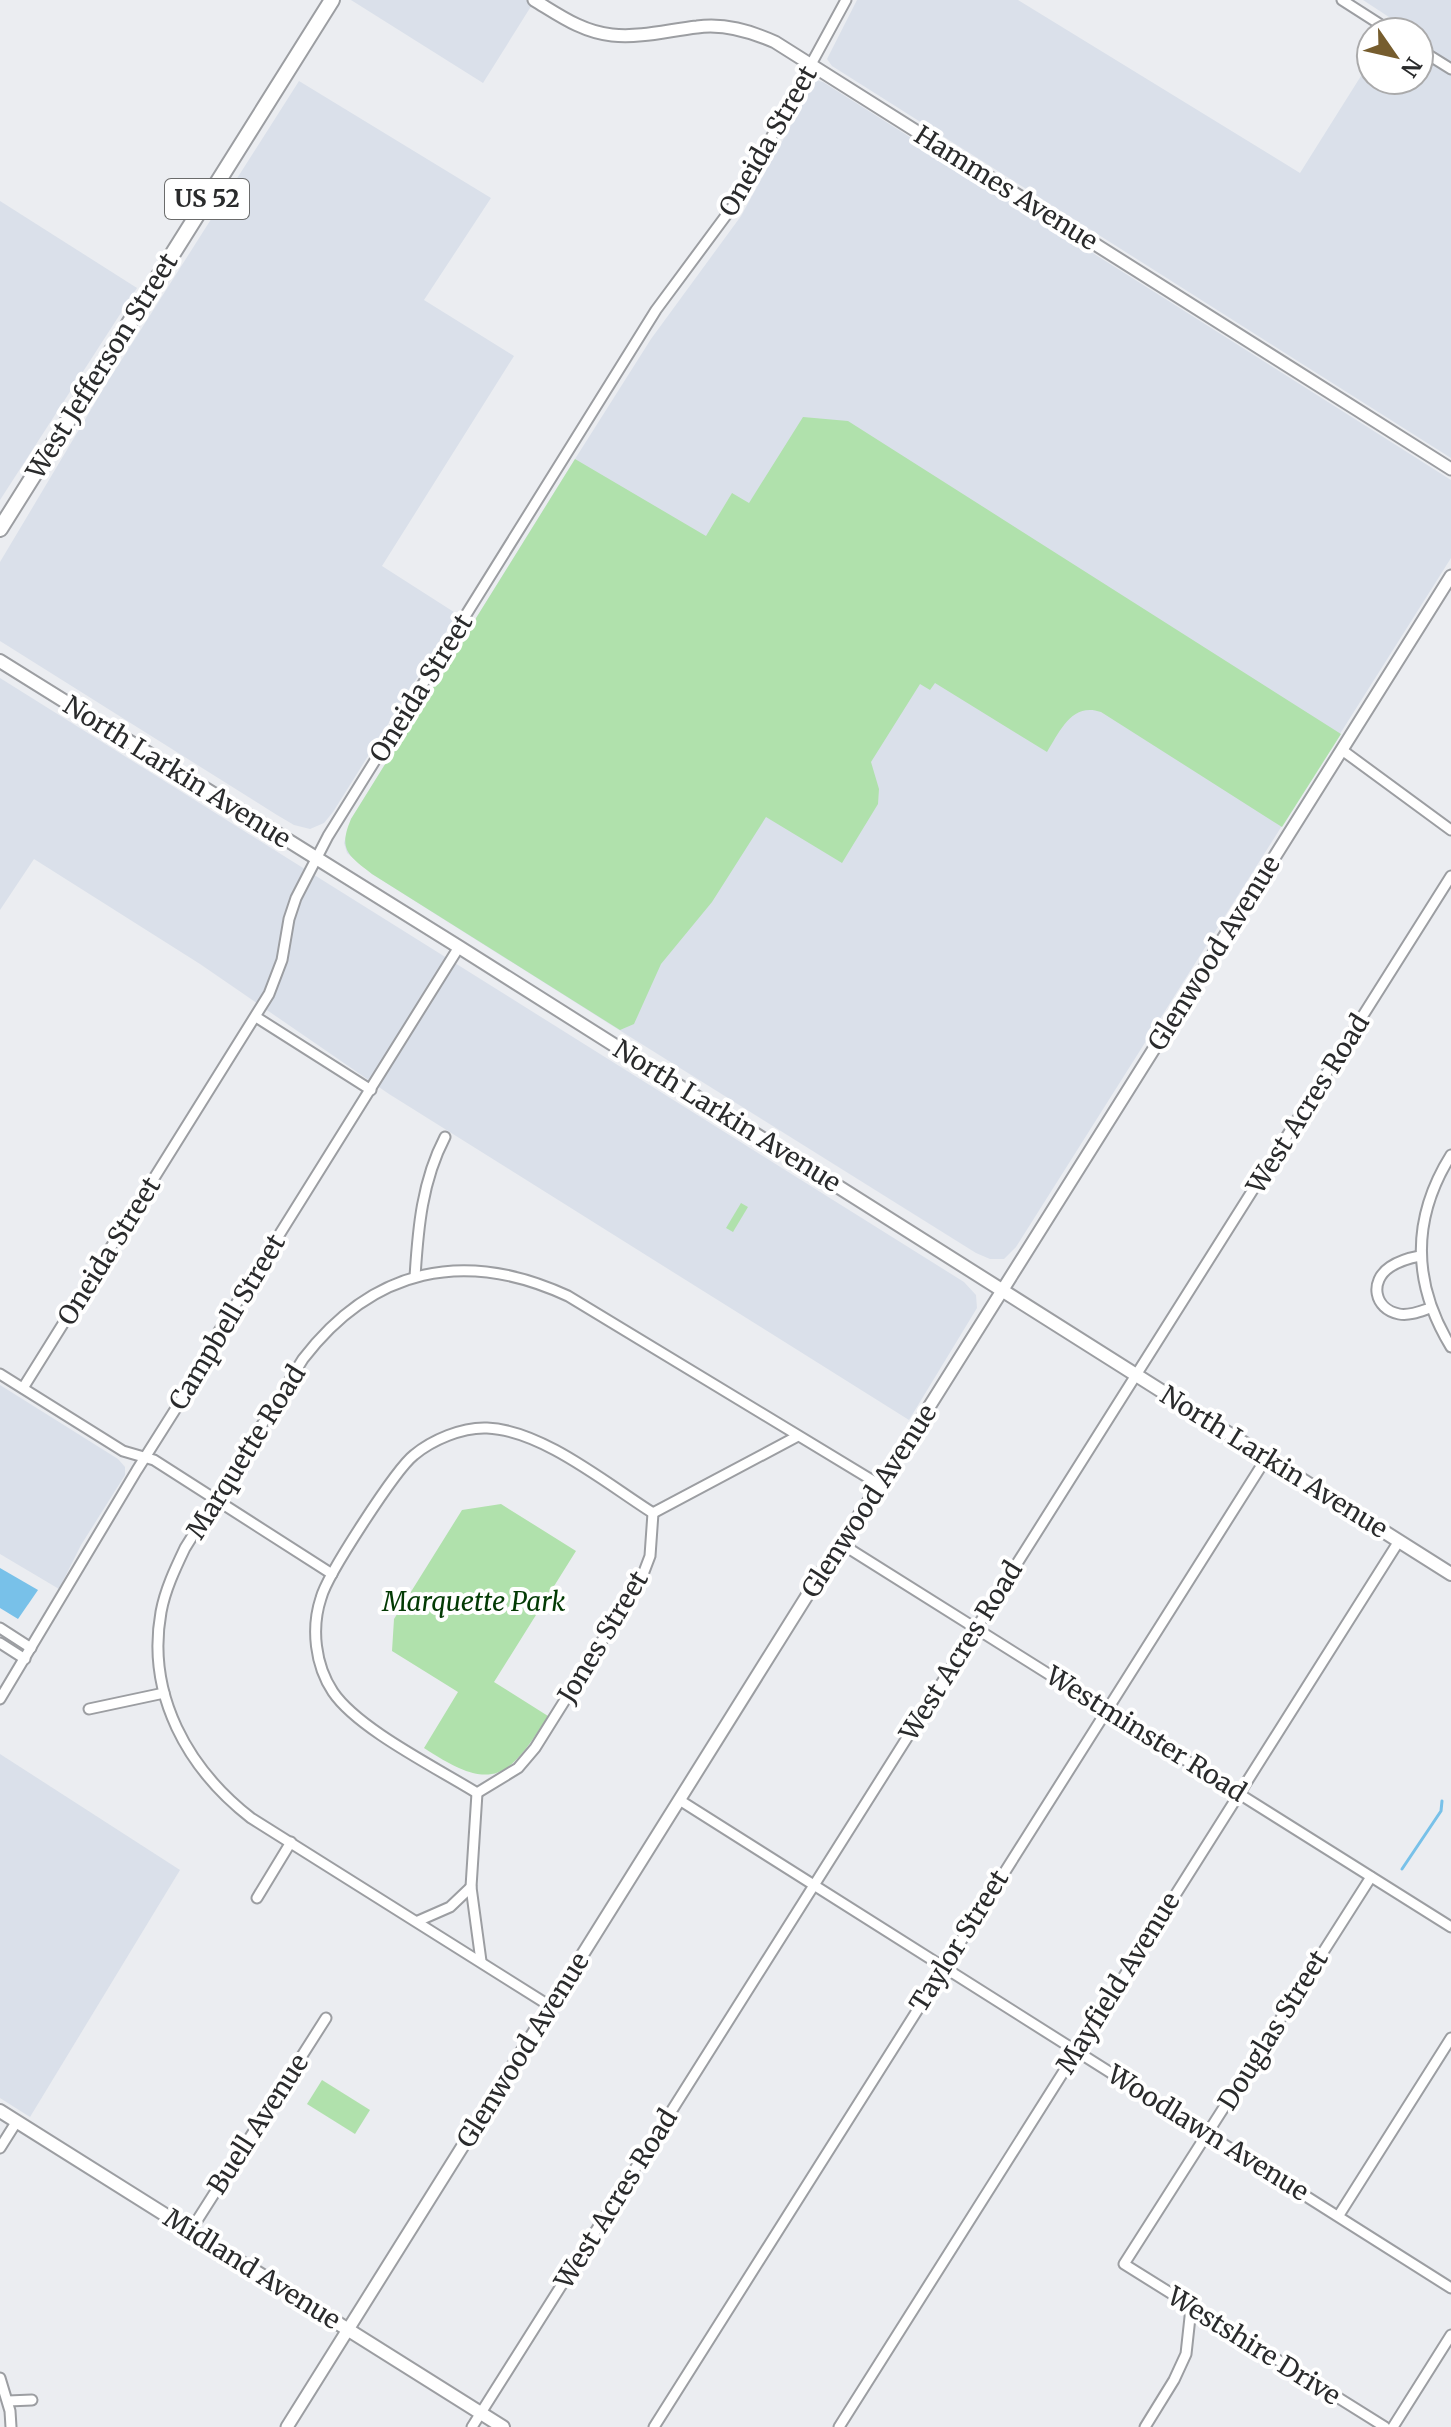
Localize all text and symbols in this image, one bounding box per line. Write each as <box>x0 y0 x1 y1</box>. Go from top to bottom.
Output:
north arrow <box>1355 16 1435 96</box>
text: N <box>1395 52 1428 83</box>
street label: Oneida Street <box>711 60 824 222</box>
street label: Hammes Avenue <box>908 118 1104 257</box>
road number: US 52 <box>165 179 249 219</box>
street label: West Jefferson Street <box>18 247 185 486</box>
street label: Oneida Street <box>362 608 479 768</box>
street label: North Larkin Avenue <box>58 688 297 855</box>
street label: Glenwood Avenue <box>1140 849 1287 1056</box>
street label: West Acres Road <box>1239 1007 1376 1201</box>
street label: North Larkin Avenue <box>608 1032 847 1199</box>
street label: Oneida Street <box>50 1171 167 1331</box>
street label: Campbell Street <box>161 1228 292 1415</box>
street label: Marquette Road <box>179 1359 312 1545</box>
street label: North Larkin Avenue <box>1155 1378 1394 1545</box>
street label: Glenwood Avenue <box>794 1398 943 1604</box>
street label: West Acres Road <box>892 1554 1029 1748</box>
street label: Jones Street <box>550 1565 655 1710</box>
park label: Marquette Park <box>382 1585 565 1618</box>
street label: Westminster Road <box>1039 1658 1253 1809</box>
street label: Taylor Street <box>902 1864 1015 2018</box>
street label: Mayfield Avenue <box>1049 1886 1187 2079</box>
street label: Douglas Street <box>1210 1944 1335 2116</box>
street label: Glenwood Avenue <box>449 1946 596 2153</box>
street label: Buell Avenue <box>200 2047 315 2200</box>
street label: Woodlawn Avenue <box>1101 2057 1315 2208</box>
street label: West Acres Road <box>547 2102 684 2296</box>
street label: Midland Avenue <box>158 2201 347 2336</box>
street label: Westshire Drive <box>1161 2279 1347 2412</box>

